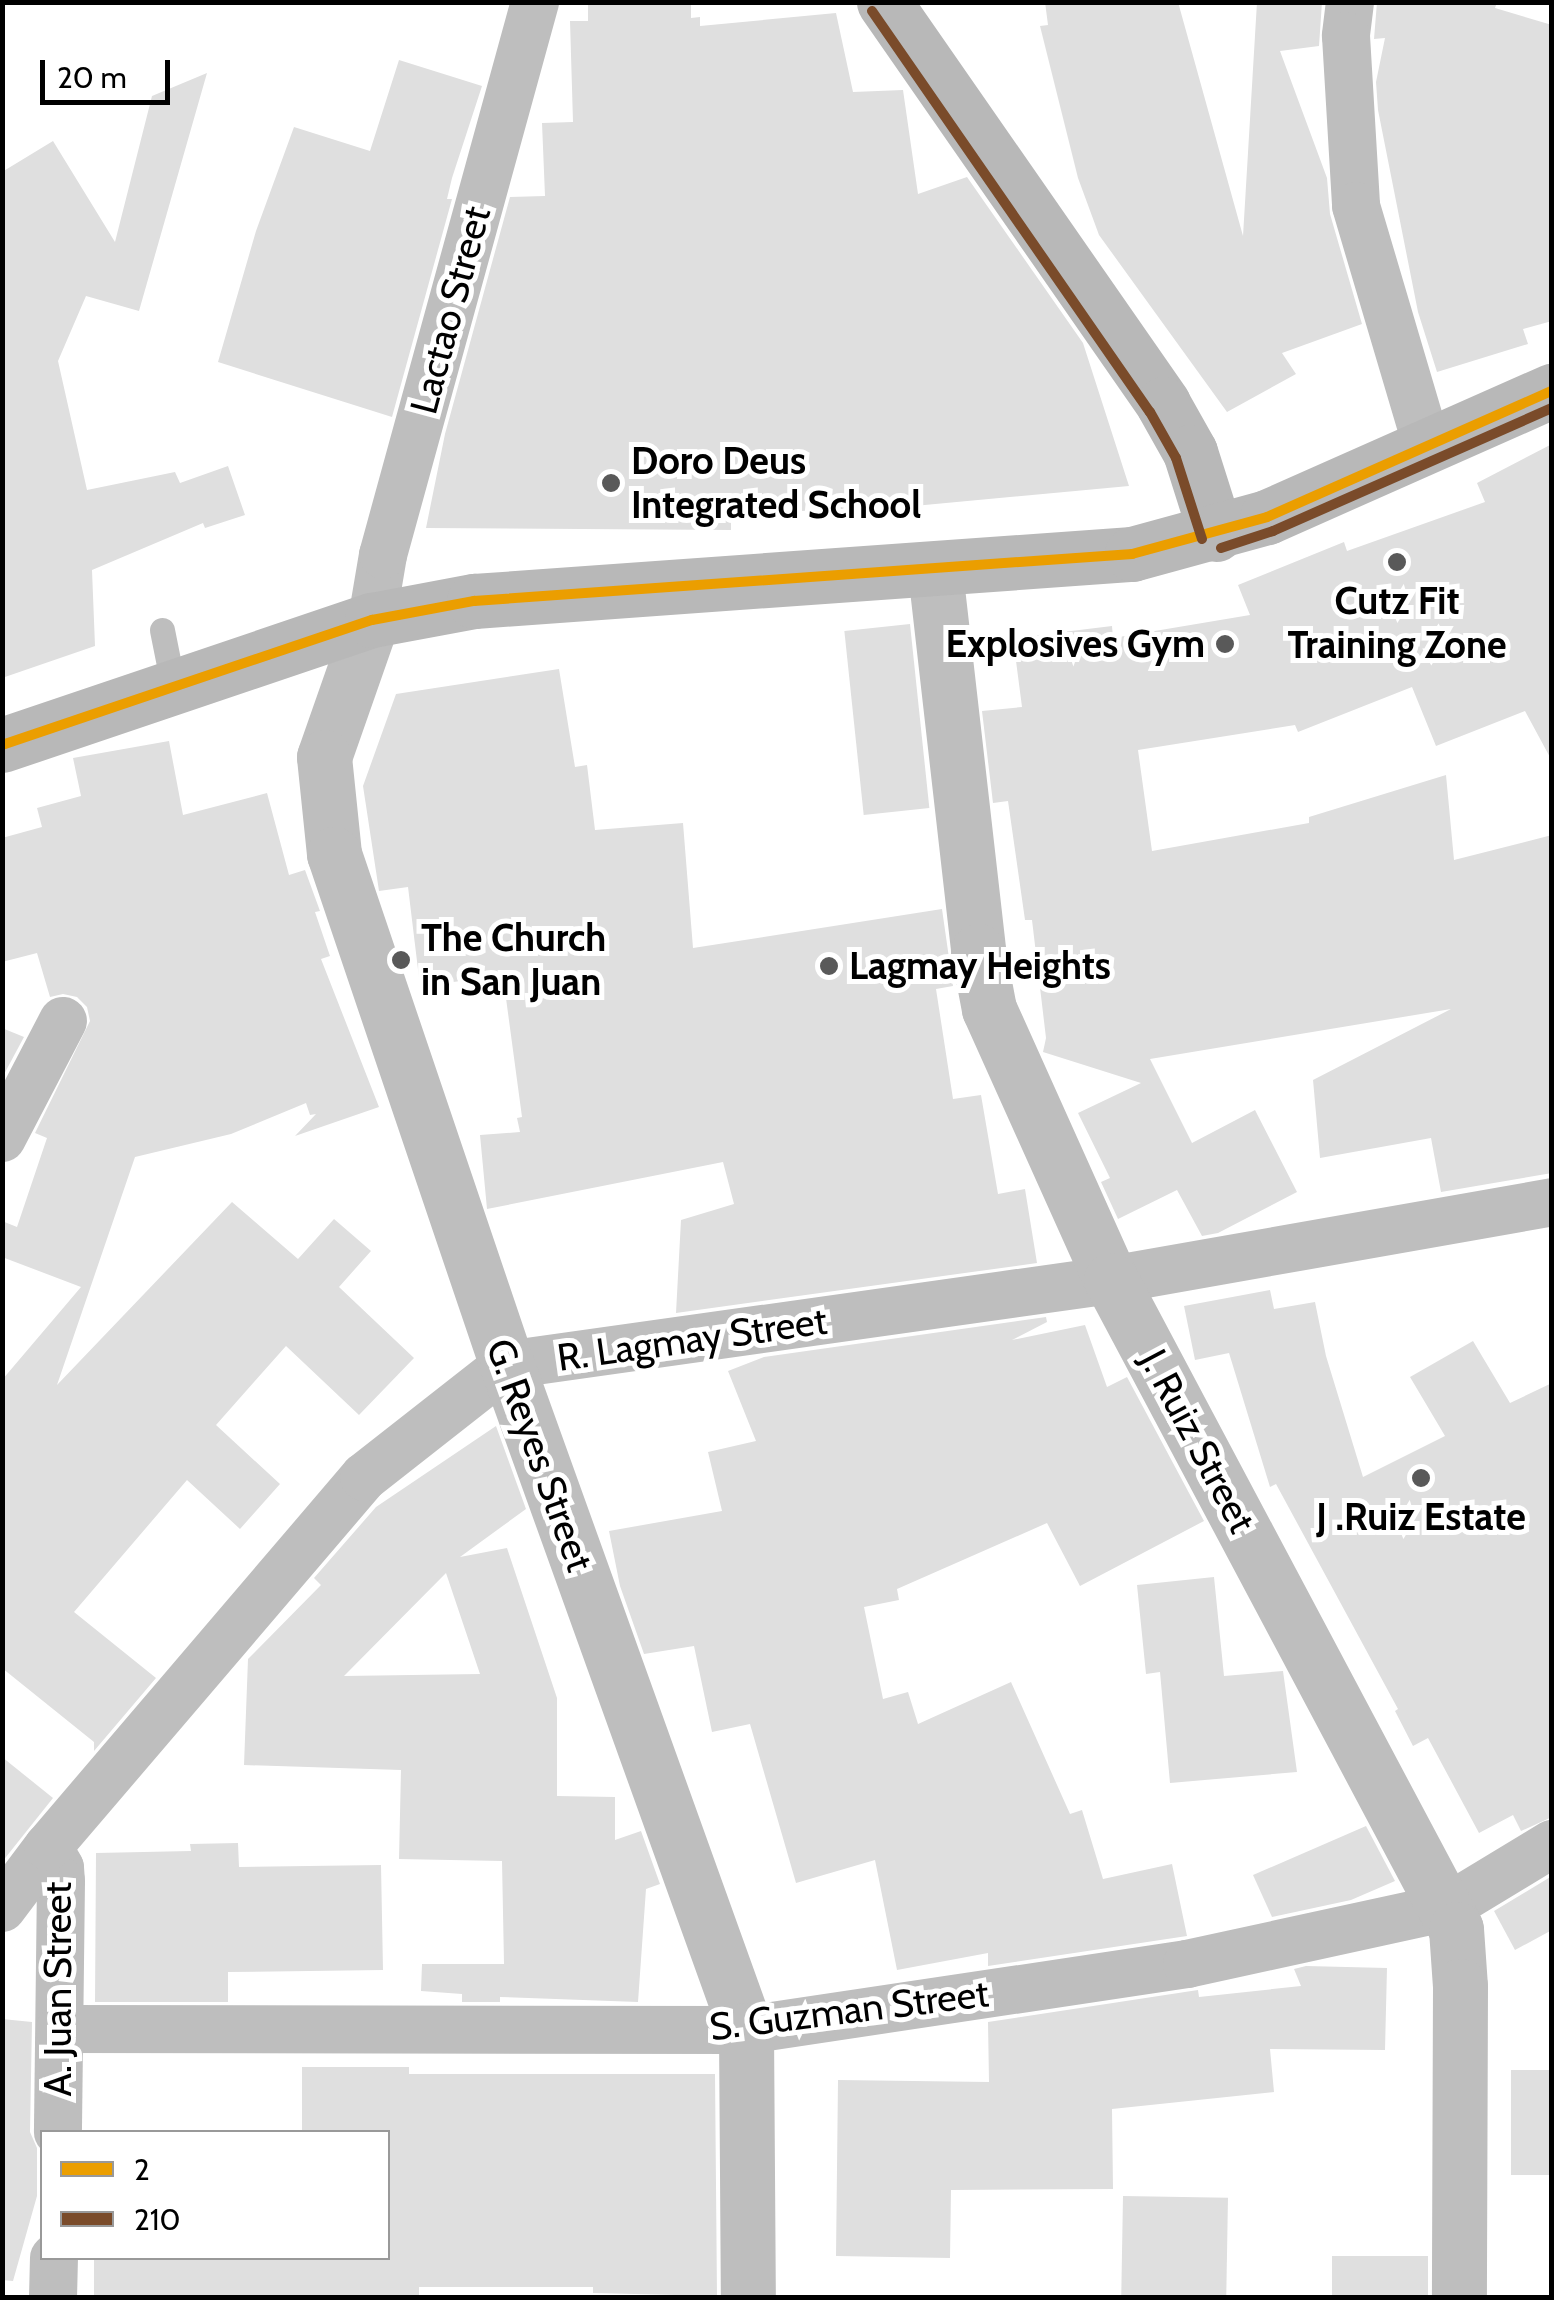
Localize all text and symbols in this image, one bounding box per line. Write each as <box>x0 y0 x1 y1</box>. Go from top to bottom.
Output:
scale bar <box>45 40 175 102</box>
text: 20 m <box>57 59 127 96</box>
street label: Lactao Street <box>400 201 500 419</box>
place label: Doro Deus Integrated School <box>631 438 921 528</box>
marker: Doro Deus Integrated School <box>600 472 622 494</box>
marker: Cutz Fit Training Zone <box>1386 551 1408 573</box>
place label: Cutz Fit Training Zone <box>1287 578 1507 668</box>
place label: Explosives Gym <box>945 621 1205 667</box>
marker: Explosives Gym <box>1214 633 1236 655</box>
place label: The Church in San Juan <box>421 915 606 1004</box>
place label: Lagmay Heights <box>849 943 1111 989</box>
marker: The Church in San Juan <box>390 949 412 971</box>
marker: Lagmay Heights <box>818 955 840 977</box>
street label: R. Lagmay Street <box>554 1298 830 1380</box>
street label: G. Reyes Street <box>477 1333 603 1577</box>
street label: J. Ruiz Street <box>1131 1342 1265 1540</box>
marker: J .Ruiz Estate <box>1410 1467 1432 1489</box>
place label: J .Ruiz Estate <box>1316 1494 1526 1540</box>
street label: A. Juan Street <box>35 1882 81 2096</box>
street label: S. Guzman Street <box>707 1970 991 2050</box>
legend <box>40 2130 390 2260</box>
text: 2 <box>134 2151 150 2188</box>
text: 210 <box>134 2201 180 2238</box>

